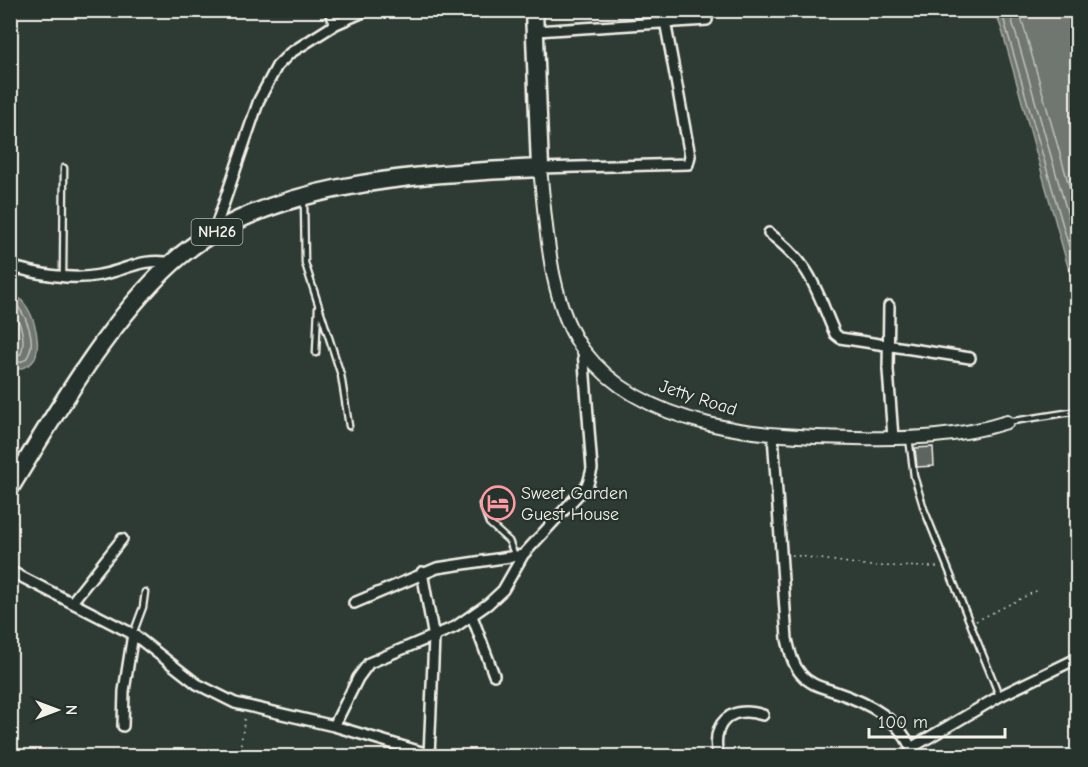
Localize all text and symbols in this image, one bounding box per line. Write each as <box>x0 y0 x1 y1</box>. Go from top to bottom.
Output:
road number: NH26 <box>192 219 242 245</box>
street label: Jetty Road <box>656 376 740 420</box>
place label: Sweet Garden Guest House <box>521 483 628 525</box>
hotel icon: Sweet Garden Guest House <box>480 485 516 521</box>
north arrow <box>27 680 87 740</box>
scale bar <box>869 701 1006 739</box>
text: N <box>62 705 80 715</box>
text: 100 m <box>878 712 928 733</box>

